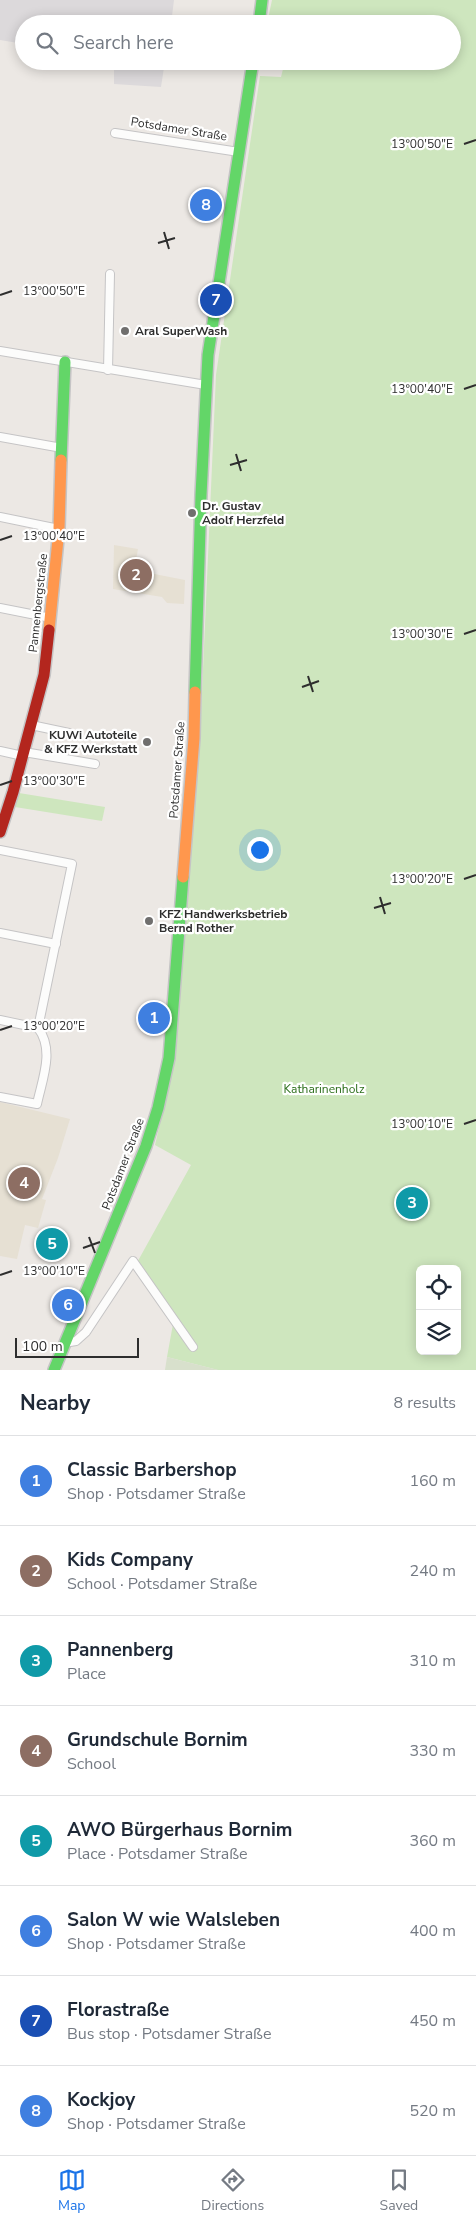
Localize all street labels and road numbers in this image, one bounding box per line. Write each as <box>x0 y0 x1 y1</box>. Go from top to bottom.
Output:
street label: Potsdamer Straße <box>130 113 228 145</box>
street label: Pannenbergstraße <box>25 553 51 653</box>
street label: Potsdamer Straße <box>166 721 188 819</box>
street label: Potsdamer Straße <box>98 1116 148 1212</box>

